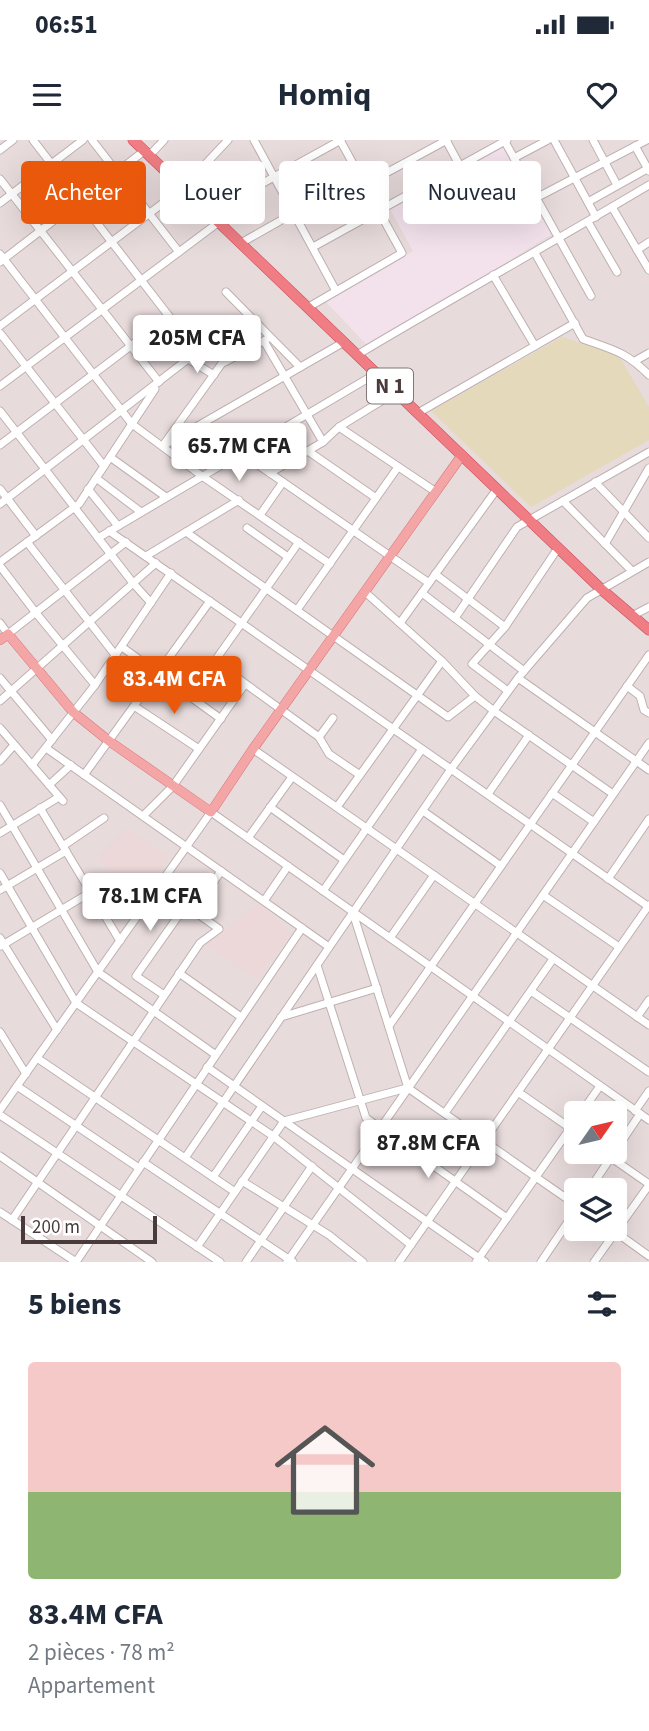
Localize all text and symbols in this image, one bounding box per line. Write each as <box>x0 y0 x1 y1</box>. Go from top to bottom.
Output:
text: 06:51 <box>35 6 98 43</box>
text: Homiq <box>278 72 371 118</box>
icon: menu <box>28 76 66 114</box>
icon: heart <box>583 76 621 114</box>
chip: Acheter <box>21 161 146 224</box>
chip: Louer <box>160 161 265 224</box>
chip: Filtres <box>279 161 389 224</box>
chip: Nouveau <box>403 161 541 224</box>
pin: 205M CFA <box>125 316 269 375</box>
text: 205M CFA <box>149 321 245 354</box>
road number: N 1 <box>367 369 413 404</box>
pin: 65.7M CFA <box>159 424 319 483</box>
text: 65.7M CFA <box>187 429 291 462</box>
pin: 83.4M CFA <box>94 656 254 716</box>
text: 83.4M CFA <box>122 662 226 695</box>
pin: 78.1M CFA <box>70 874 230 933</box>
text: 78.1M CFA <box>98 879 202 912</box>
north arrow <box>564 1101 626 1164</box>
map controls <box>564 1101 627 1241</box>
pin: 87.8M CFA <box>348 1121 508 1180</box>
text: 87.8M CFA <box>376 1126 480 1159</box>
button: layers <box>564 1178 627 1241</box>
scale bar <box>21 1213 158 1245</box>
text: 200 m <box>32 1214 80 1241</box>
text: 5 biens <box>28 1283 121 1326</box>
icon: filters <box>583 1285 621 1323</box>
icon: home <box>262 1407 388 1533</box>
text: 83.4M CFA <box>28 1593 163 1636</box>
text: 2 pièces · 78 m² <box>28 1636 175 1669</box>
text: Appartement <box>28 1669 155 1702</box>

